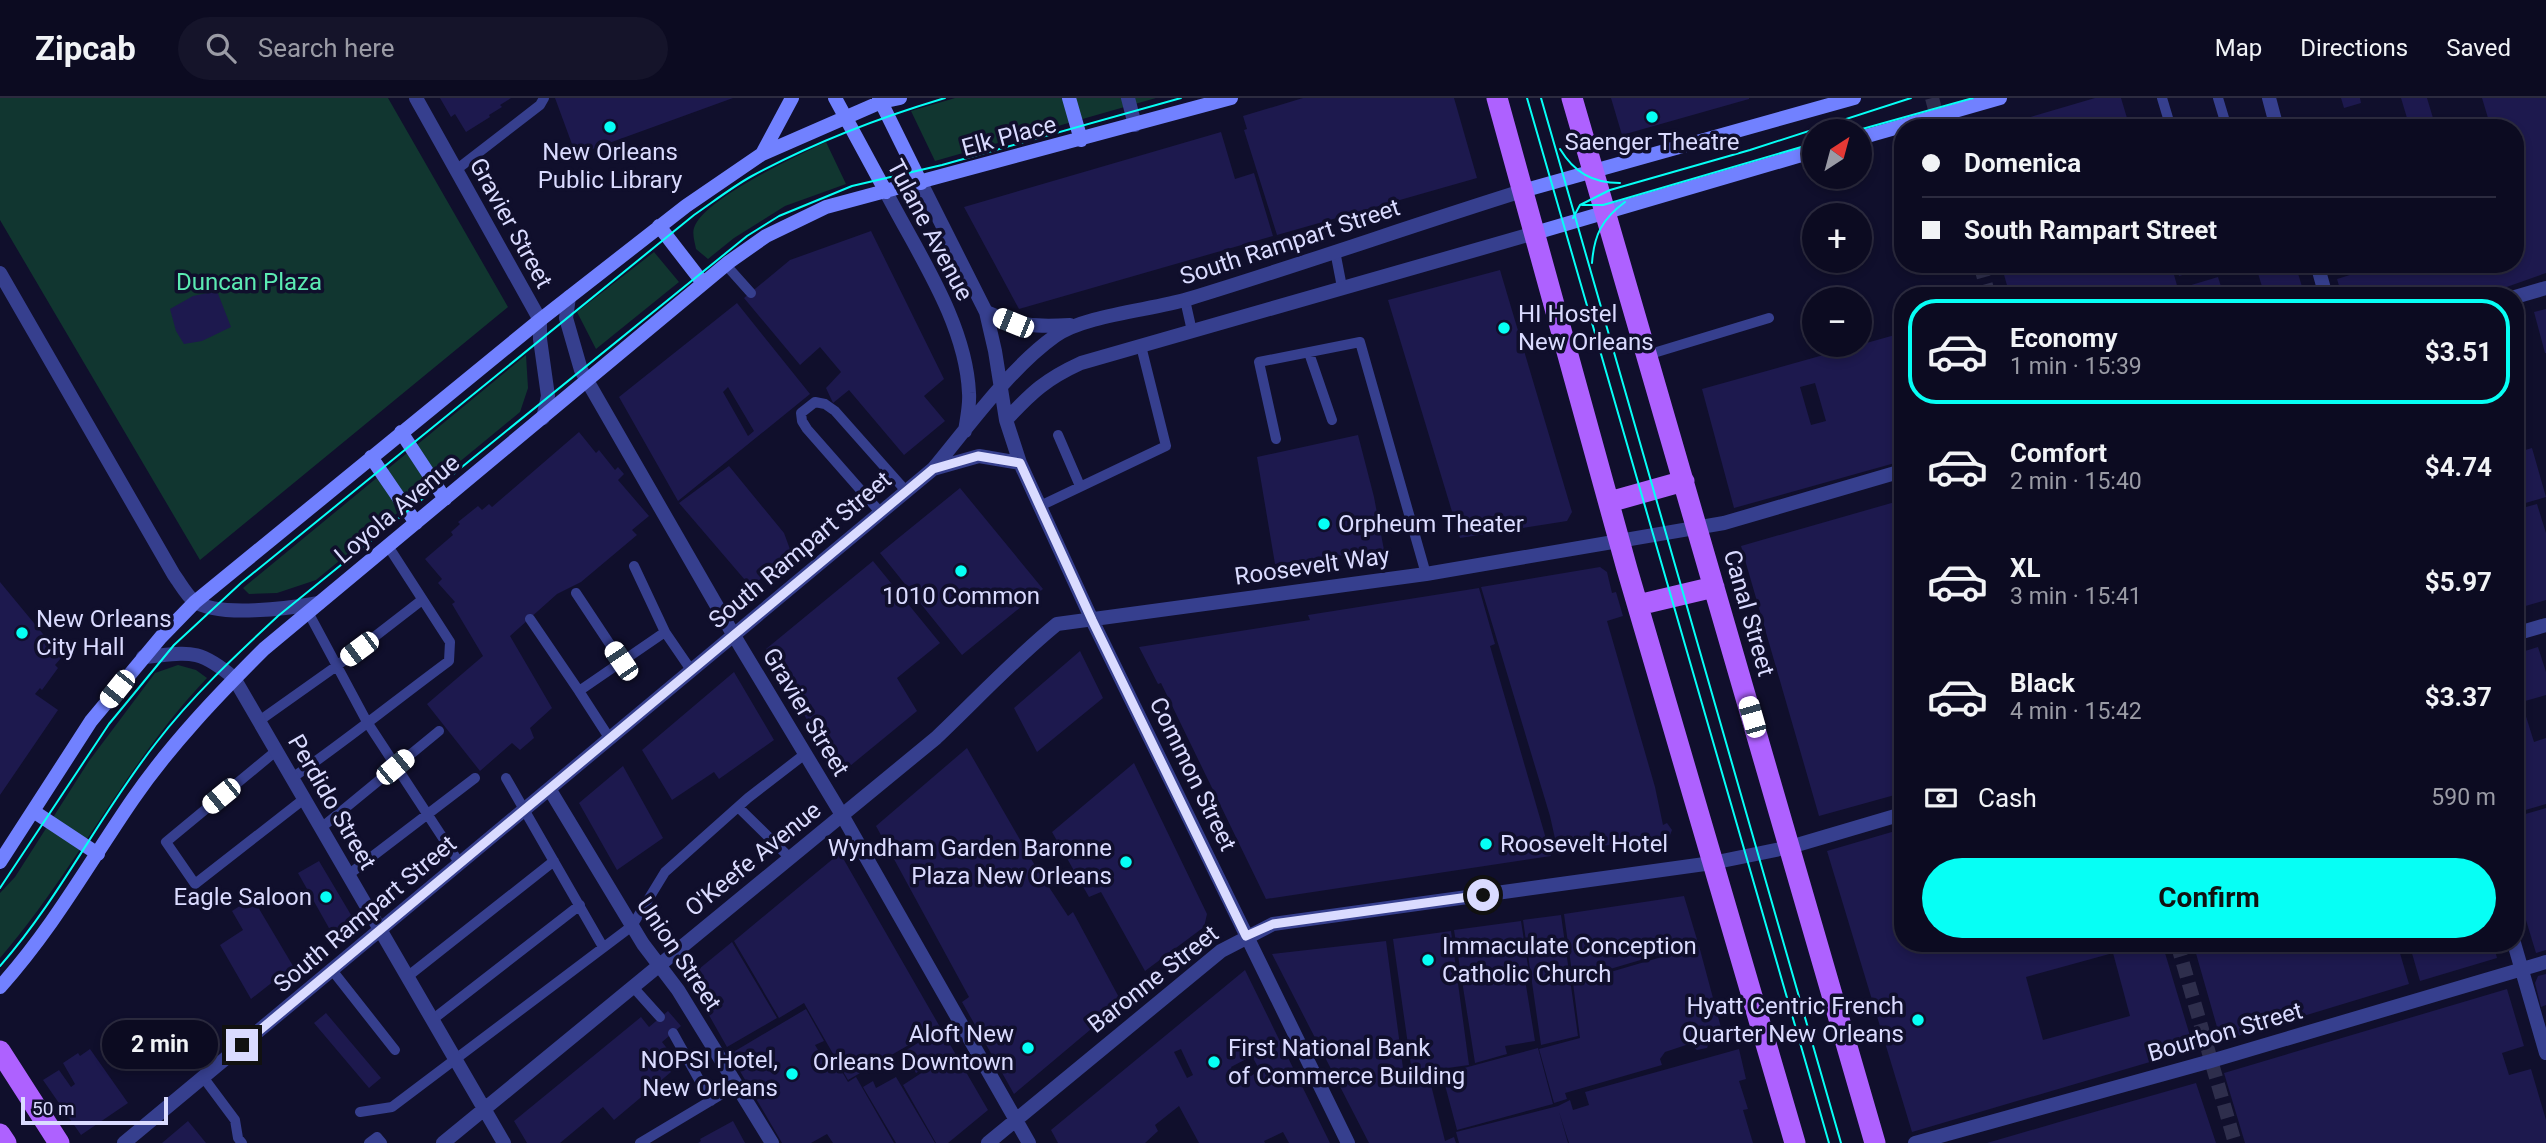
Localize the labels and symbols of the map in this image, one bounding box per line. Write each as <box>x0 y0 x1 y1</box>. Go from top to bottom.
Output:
marker: Saenger Theatre <box>1644 109 1660 125</box>
street label: Elk Place <box>959 110 1059 162</box>
marker: New Orleans Public Library <box>602 119 618 135</box>
north arrow <box>1802 119 1872 189</box>
place label: Saenger Theatre <box>1565 128 1739 156</box>
place label: New Orleans Public Library <box>538 138 683 194</box>
street label: Gravier Street <box>464 153 558 293</box>
street label: Tulane Avenue <box>881 155 979 305</box>
street label: South Rampart Street <box>1177 193 1404 291</box>
park label: Duncan Plaza <box>176 268 322 296</box>
place label: HI Hostel New Orleans <box>1518 300 1654 356</box>
car <box>990 305 1037 341</box>
marker: HI Hostel New Orleans <box>1496 320 1512 336</box>
street label: Loyola Avenue <box>329 449 465 569</box>
street label: South Rampart Street <box>703 465 897 634</box>
place label: Orpheum Theater <box>1338 510 1524 538</box>
marker: Orpheum Theater <box>1316 516 1332 532</box>
street label: Roosevelt Way <box>1233 541 1392 591</box>
street label: Canal Street <box>1718 547 1780 680</box>
marker: 1010 Common <box>953 563 969 579</box>
place label: 1010 Common <box>882 582 1040 610</box>
place label: New Orleans City Hall <box>36 605 172 661</box>
marker: New Orleans City Hall <box>14 625 30 641</box>
car <box>336 628 383 670</box>
car <box>601 638 642 684</box>
street label: Gravier Street <box>757 643 855 781</box>
car <box>96 666 139 712</box>
street label: Common Street <box>1144 693 1242 856</box>
car <box>1737 694 1768 740</box>
street label: Perdido Street <box>282 729 382 875</box>
car <box>373 745 418 789</box>
car <box>199 775 244 817</box>
street label: O'Keefe Avenue <box>680 796 826 922</box>
street label: South Rampart Street <box>268 829 462 998</box>
place label: Roosevelt Hotel <box>1500 830 1668 858</box>
place label: Wyndham Garden Baronne Plaza New Orleans <box>828 834 1112 890</box>
marker: Roosevelt Hotel <box>1478 836 1494 852</box>
marker: Wyndham Garden Baronne Plaza New Orleans <box>1118 854 1134 870</box>
route start <box>1467 879 1499 911</box>
place label: Eagle Saloon <box>174 883 312 911</box>
marker: Eagle Saloon <box>318 889 334 905</box>
street label: Union Street <box>631 892 727 1016</box>
street label: Baronne Street <box>1082 919 1224 1039</box>
place label: Immaculate Conception Catholic Church <box>1442 932 1697 988</box>
marker: Immaculate Conception Catholic Church <box>1420 952 1436 968</box>
place label: Hyatt Centric French Quarter New Orleans <box>1682 992 1904 1048</box>
street label: Bourbon Street <box>2144 996 2306 1067</box>
marker: Hyatt Centric French Quarter New Orleans <box>1910 1012 1926 1028</box>
callout: 2 min <box>102 1020 218 1070</box>
place label: Aloft New Orleans Downtown <box>813 1020 1014 1076</box>
route end <box>226 1029 258 1061</box>
place label: First National Bank of Commerce Building <box>1228 1034 1465 1090</box>
marker: Aloft New Orleans Downtown <box>1020 1040 1036 1056</box>
place label: NOPSI Hotel, New Orleans <box>641 1046 778 1102</box>
marker: First National Bank of Commerce Building <box>1206 1054 1222 1070</box>
marker: NOPSI Hotel, New Orleans <box>784 1066 800 1082</box>
scale bar <box>21 1094 168 1126</box>

